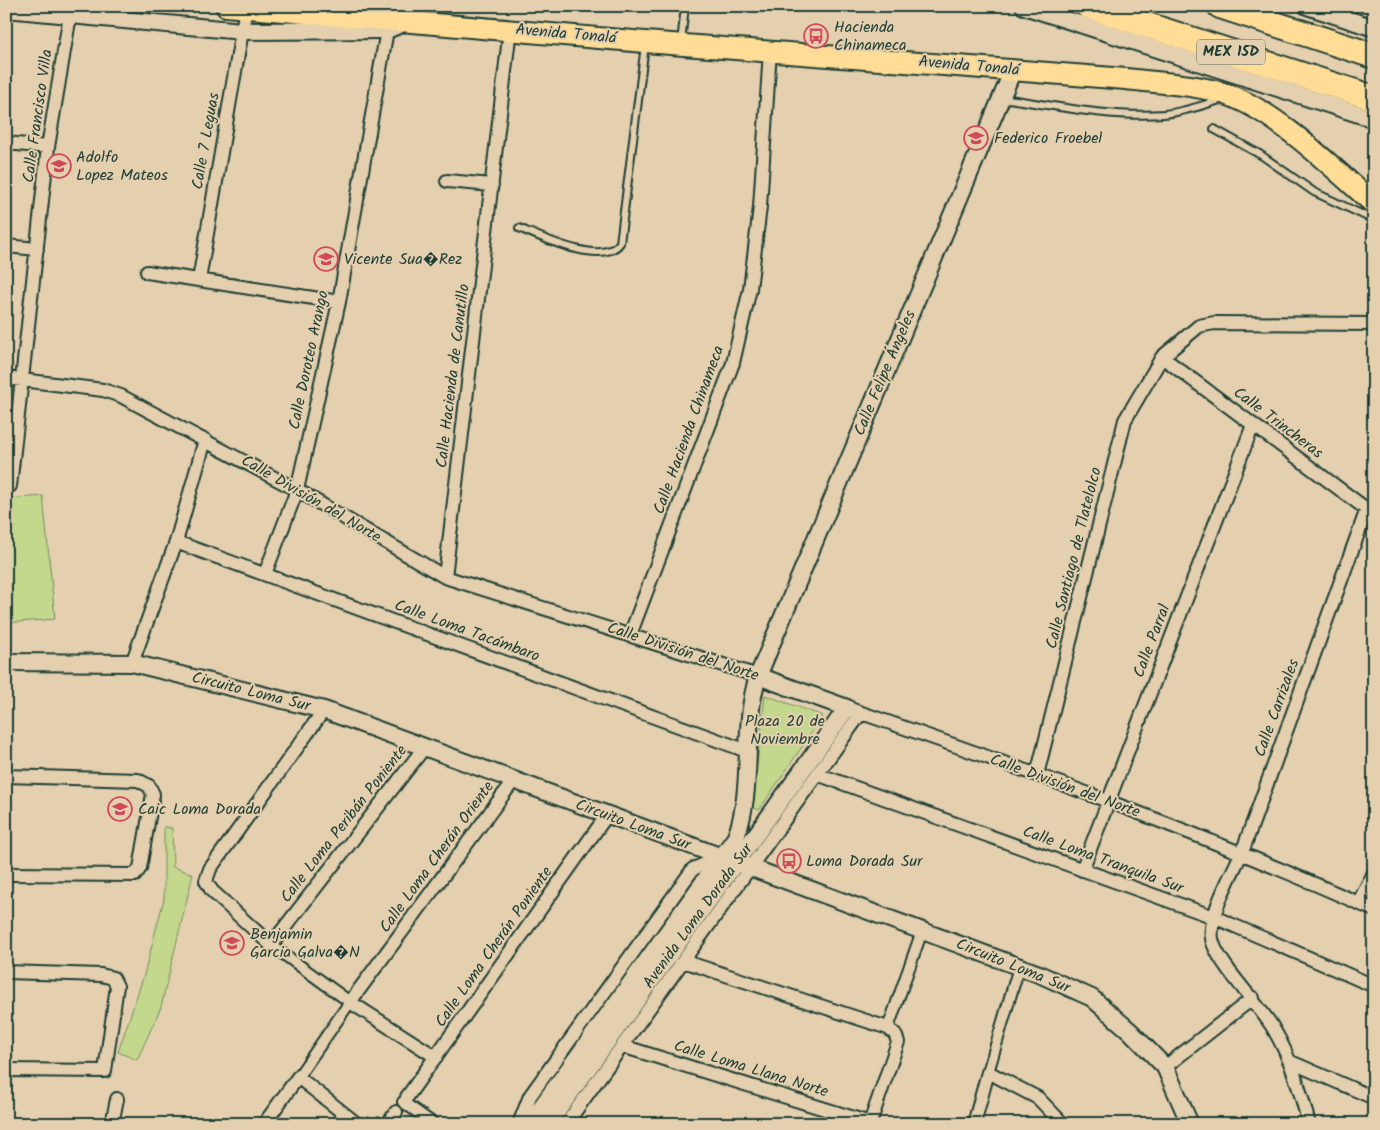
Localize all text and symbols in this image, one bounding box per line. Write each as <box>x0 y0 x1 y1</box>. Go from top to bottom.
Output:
place label: Hacienda Chinameca <box>834 15 907 58</box>
street label: Avenida Tonalá <box>514 17 619 51</box>
bus stop icon: Hacienda Chinameca <box>803 23 829 49</box>
road number: MEX 15D <box>1197 40 1265 64</box>
street label: Calle Francisco Villa <box>16 48 60 184</box>
street label: Avenida Tonalá <box>917 49 1022 83</box>
street label: Calle 7 Leguas <box>185 90 227 191</box>
school or university icon: Federico Froebel <box>963 125 989 151</box>
place label: Federico Froebel <box>994 126 1102 151</box>
place label: Adolfo Lopez Mateos <box>76 145 168 188</box>
school or university icon: Adolfo Lopez Mateos <box>46 153 72 179</box>
school or university icon: Vicente Sua�Rez <box>313 246 339 272</box>
place label: Vicente Sua�Rez <box>344 247 462 272</box>
street label: Calle Hacienda de Canutillo <box>429 282 477 470</box>
street label: Calle Doroteo Arango <box>282 288 336 432</box>
street label: Calle Felipe Ángeles <box>847 306 923 440</box>
street label: Calle Hacienda Chinameca <box>647 342 731 518</box>
street label: Calle Trincheras <box>1228 381 1328 465</box>
street label: Calle División del Norte <box>236 449 386 549</box>
street label: Calle Santiago de Tlatelolco <box>1039 465 1109 651</box>
street label: Calle Loma Tacámbaro <box>391 593 543 669</box>
street label: Calle Parral <box>1127 601 1177 681</box>
street label: Calle División del Norte <box>604 616 762 688</box>
street label: Calle Carrizales <box>1248 655 1306 760</box>
street label: Circuito Loma Sur <box>189 665 315 719</box>
park label: Plaza 20 de Noviembre <box>745 709 825 752</box>
street label: Calle Loma Peribán Poniente <box>274 740 414 908</box>
street label: Calle División del Norte <box>986 747 1144 825</box>
street label: Calle Loma Cherán Oriente <box>373 776 501 938</box>
street label: Circuito Loma Sur <box>572 793 696 858</box>
school or university icon: Caic Loma Dorada <box>107 796 133 822</box>
place label: Caic Loma Dorada <box>138 797 261 822</box>
street label: Calle Loma Tranquila Sur <box>1019 819 1189 901</box>
street label: Avenida Loma Dorada Sur <box>637 837 760 994</box>
bus stop icon: Loma Dorada Sur <box>776 848 802 874</box>
place label: Loma Dorada Sur <box>806 849 924 874</box>
street label: Calle Loma Cherán Poniente <box>429 861 559 1033</box>
place label: Benjamin Garcia Galva�N <box>250 922 360 965</box>
school or university icon: Benjamin Garcia Galva�N <box>219 930 245 956</box>
street label: Circuito Loma Sur <box>952 932 1075 1001</box>
street label: Calle Loma Llana Norte <box>671 1034 831 1104</box>

